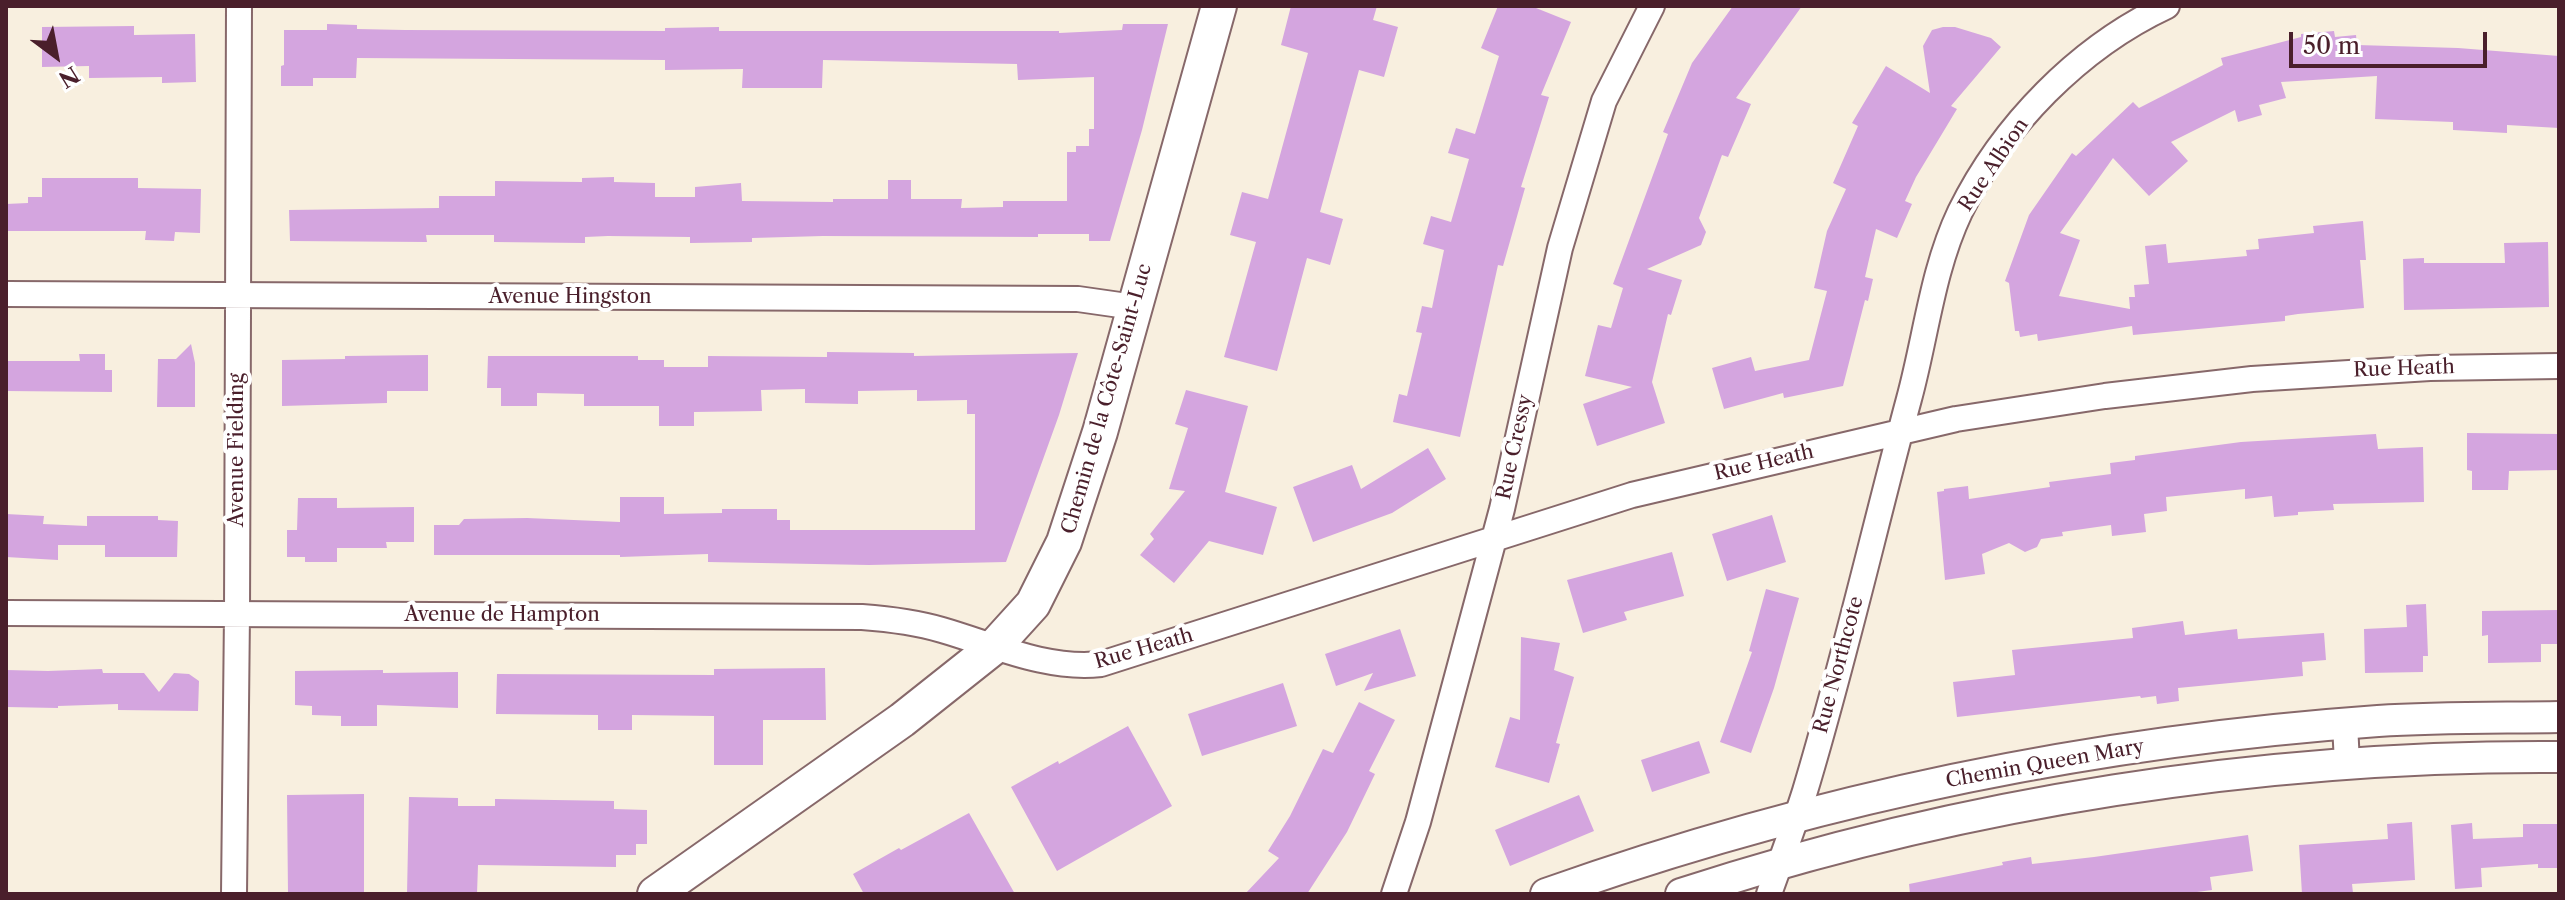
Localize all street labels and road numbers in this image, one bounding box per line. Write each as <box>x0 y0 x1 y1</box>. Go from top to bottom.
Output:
street label: Rue Albion <box>1954 114 2034 216</box>
street label: Chemin de la Côte-Saint-Luc <box>1057 261 1157 537</box>
street label: Avenue Hingston <box>488 285 652 309</box>
street label: Rue Heath <box>2353 355 2455 383</box>
street label: Avenue Fielding <box>225 373 249 527</box>
street label: Rue Cressy <box>1492 392 1538 502</box>
street label: Rue Heath <box>1712 440 1816 486</box>
street label: Rue Northcote <box>1809 594 1869 736</box>
street label: Avenue de Hampton <box>404 603 600 627</box>
street label: Rue Heath <box>1092 623 1196 675</box>
street label: Chemin Queen Mary <box>1944 735 2146 793</box>

